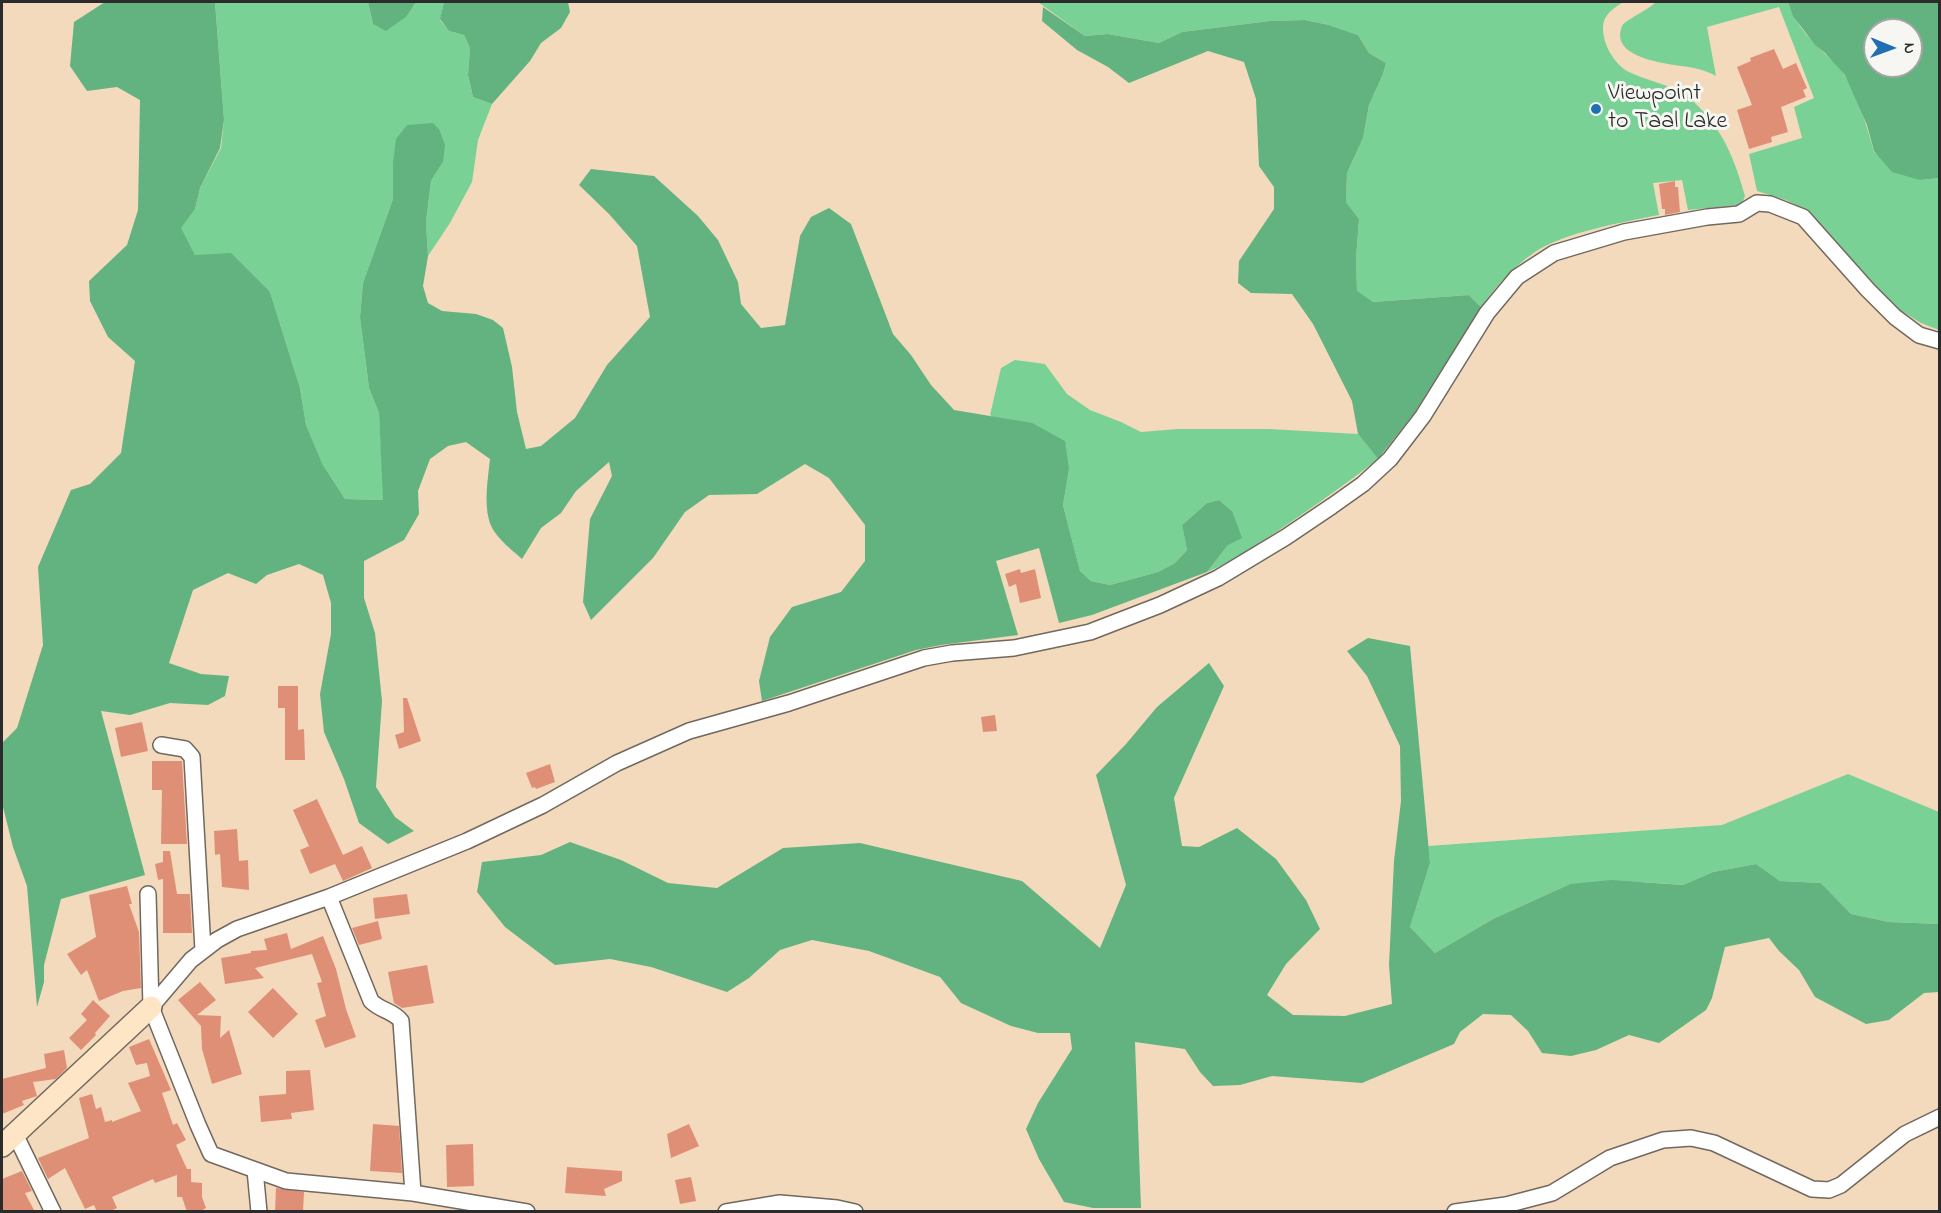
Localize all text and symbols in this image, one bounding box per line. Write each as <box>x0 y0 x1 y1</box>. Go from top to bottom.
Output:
north arrow <box>1863 18 1923 78</box>
text: N <box>1897 43 1921 54</box>
place label: Viewpoint to Taal Lake <box>1608 81 1727 137</box>
marker: Viewpoint to Taal Lake <box>1589 102 1603 116</box>

